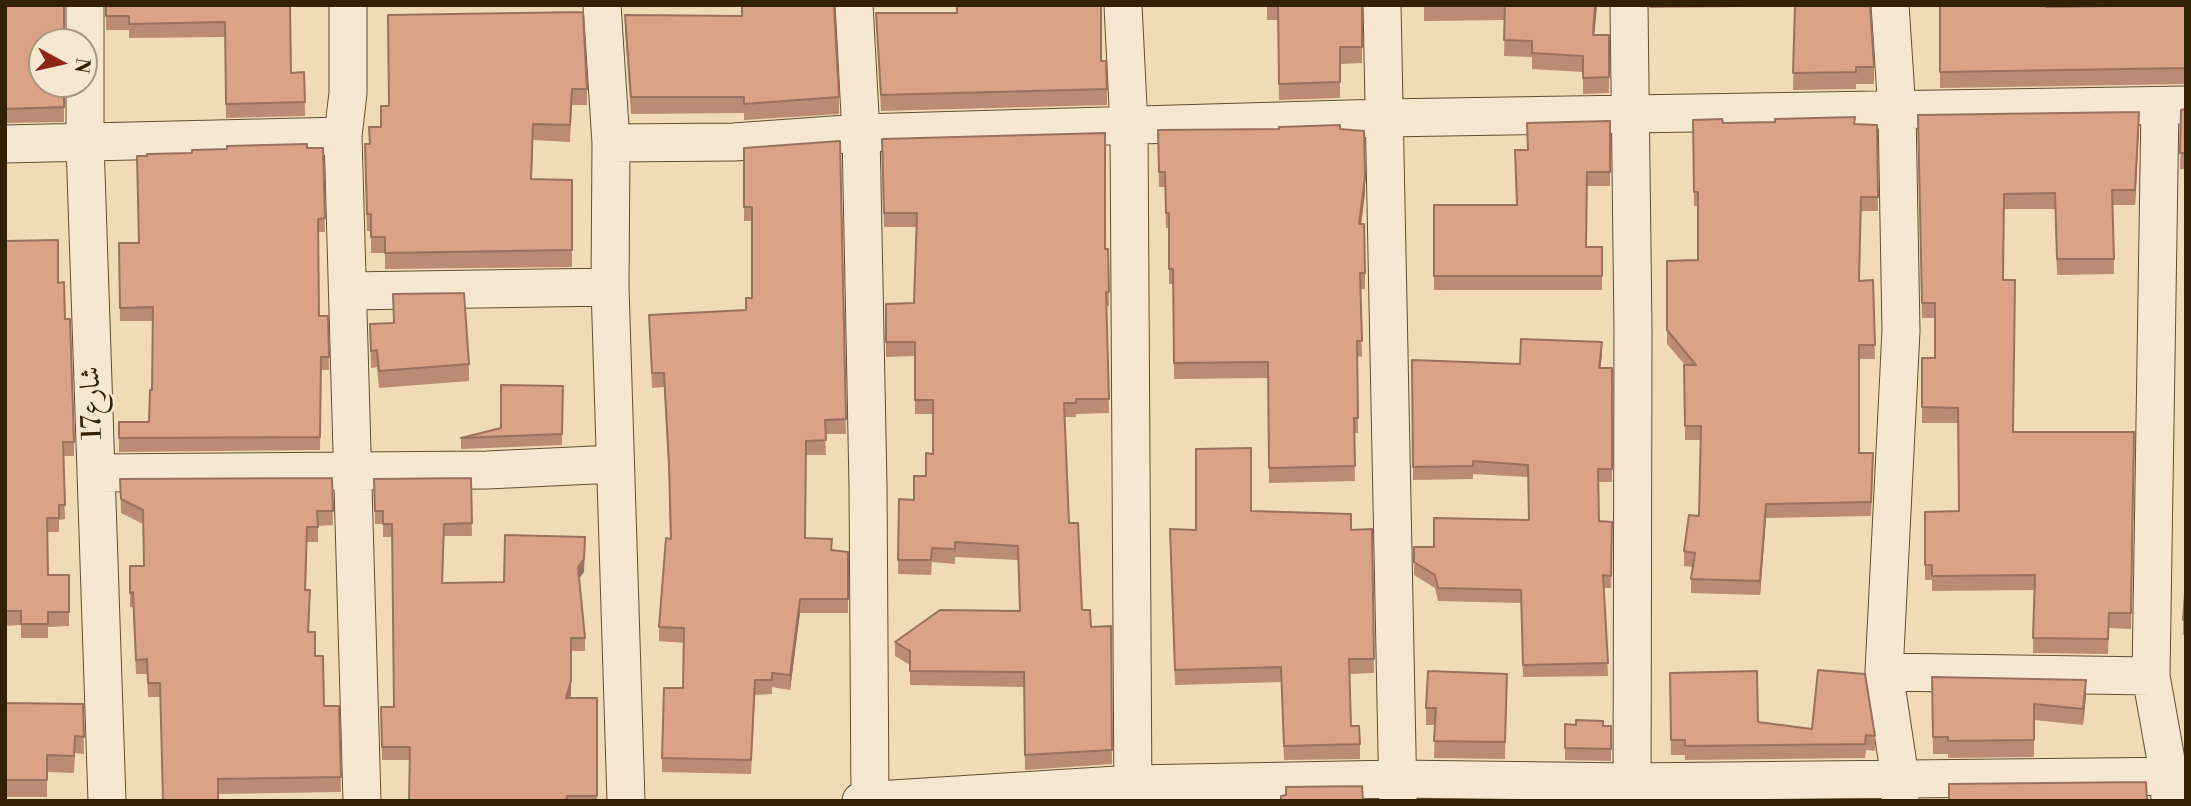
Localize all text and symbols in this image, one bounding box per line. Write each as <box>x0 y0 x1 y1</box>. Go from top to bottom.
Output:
north arrow <box>28 28 98 98</box>
text: N <box>69 57 95 75</box>
street label: شارع17 <box>75 366 111 440</box>

